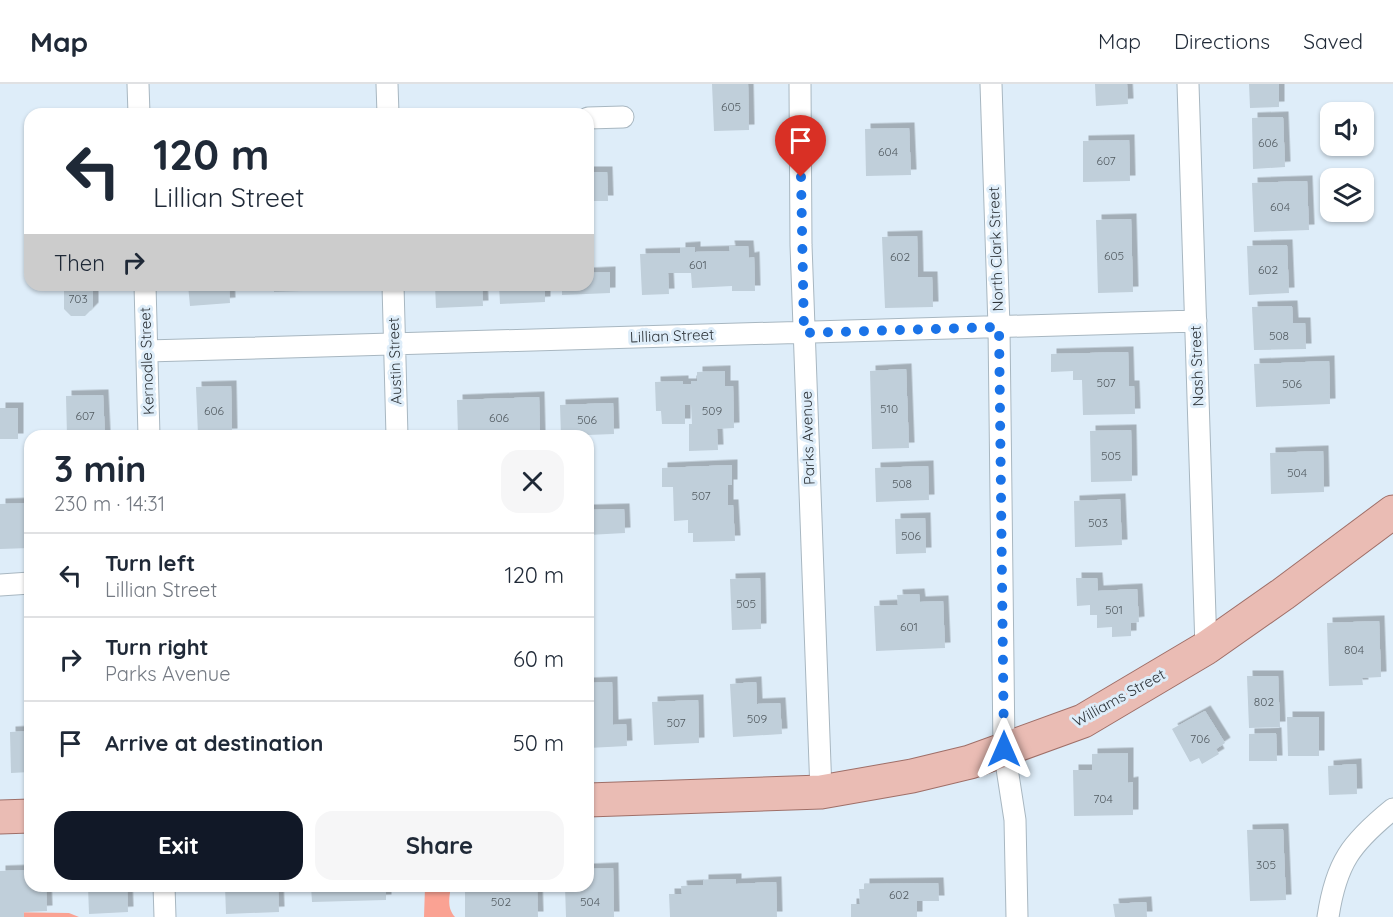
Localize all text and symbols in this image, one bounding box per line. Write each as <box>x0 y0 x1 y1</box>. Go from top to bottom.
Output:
text: Map <box>30 24 88 59</box>
text: Map <box>1098 28 1141 54</box>
text: Directions <box>1174 28 1270 54</box>
text: Saved <box>1303 28 1363 54</box>
house number: 605 <box>721 99 741 114</box>
map controls <box>1320 102 1374 222</box>
button: sound <box>1320 102 1374 156</box>
pin <box>775 115 826 177</box>
icon: arrive <box>784 124 817 157</box>
text: 120 m <box>153 128 270 181</box>
icon: left <box>54 132 132 210</box>
house number: 606 <box>1258 135 1279 150</box>
house number: 604 <box>878 144 898 159</box>
house number: 607 <box>1096 153 1116 168</box>
button: layers <box>1320 168 1374 222</box>
text: Lillian Street <box>153 180 304 214</box>
street label: North Clark Street <box>984 186 1007 312</box>
house number: 604 <box>1270 199 1290 214</box>
icon: right <box>117 246 150 279</box>
house number: 605 <box>1104 248 1124 263</box>
text: Then <box>54 249 105 277</box>
house number: 602 <box>890 249 910 264</box>
house number: 601 <box>689 257 707 272</box>
house number: 602 <box>1258 262 1278 277</box>
house number: 703 <box>68 291 88 306</box>
street label: Kernodle Street <box>135 307 158 415</box>
street label: Austin Street <box>383 317 406 405</box>
street label: Lillian Street <box>630 325 714 346</box>
street label: Nash Street <box>1186 325 1207 407</box>
house number: 508 <box>1269 328 1289 343</box>
house number: 507 <box>1096 375 1116 390</box>
house number: 506 <box>1282 376 1303 391</box>
street label: Parks Avenue <box>796 391 819 485</box>
house number: 510 <box>880 401 898 416</box>
house number: 606 <box>204 403 225 418</box>
house number: 509 <box>702 403 722 418</box>
house number: 607 <box>75 408 95 423</box>
house number: 606 <box>489 410 510 425</box>
house number: 506 <box>577 412 598 427</box>
text: 3 min <box>54 446 147 491</box>
house number: 505 <box>1101 448 1121 463</box>
button: close <box>501 450 564 513</box>
house number: 504 <box>1287 465 1307 480</box>
house number: 508 <box>892 476 912 491</box>
house number: 507 <box>691 488 711 503</box>
text: 230 m · 14:31 <box>54 491 165 516</box>
house number: 503 <box>1088 515 1108 530</box>
house number: 506 <box>901 528 922 543</box>
text: Turn left <box>105 549 195 577</box>
icon: left <box>54 559 87 592</box>
text: 120 m <box>505 561 564 589</box>
text: Lillian Street <box>105 577 217 602</box>
house number: 505 <box>736 596 756 611</box>
house number: 501 <box>1105 602 1123 617</box>
house number: 601 <box>900 619 918 634</box>
text: Turn right <box>105 633 209 661</box>
house number: 804 <box>1344 642 1364 657</box>
icon: right <box>54 643 87 676</box>
text: 60 m <box>513 645 564 673</box>
text: Parks Avenue <box>105 661 230 686</box>
street label: Williams Street <box>1069 664 1168 731</box>
house number: 802 <box>1254 694 1274 709</box>
house number: 509 <box>747 711 767 726</box>
house number: 507 <box>666 715 686 730</box>
position arrow <box>972 717 1036 781</box>
icon: arrive <box>54 727 87 760</box>
text: Arrive at destination <box>105 729 323 757</box>
text: 50 m <box>513 729 564 757</box>
house number: 706 <box>1190 731 1210 746</box>
house number: 704 <box>1093 791 1113 806</box>
button: Exit <box>54 811 303 880</box>
button: Share <box>315 811 564 880</box>
house number: 305 <box>1256 857 1276 872</box>
house number: 602 <box>889 887 909 902</box>
house number: 502 <box>491 894 512 909</box>
house number: 504 <box>580 894 600 909</box>

